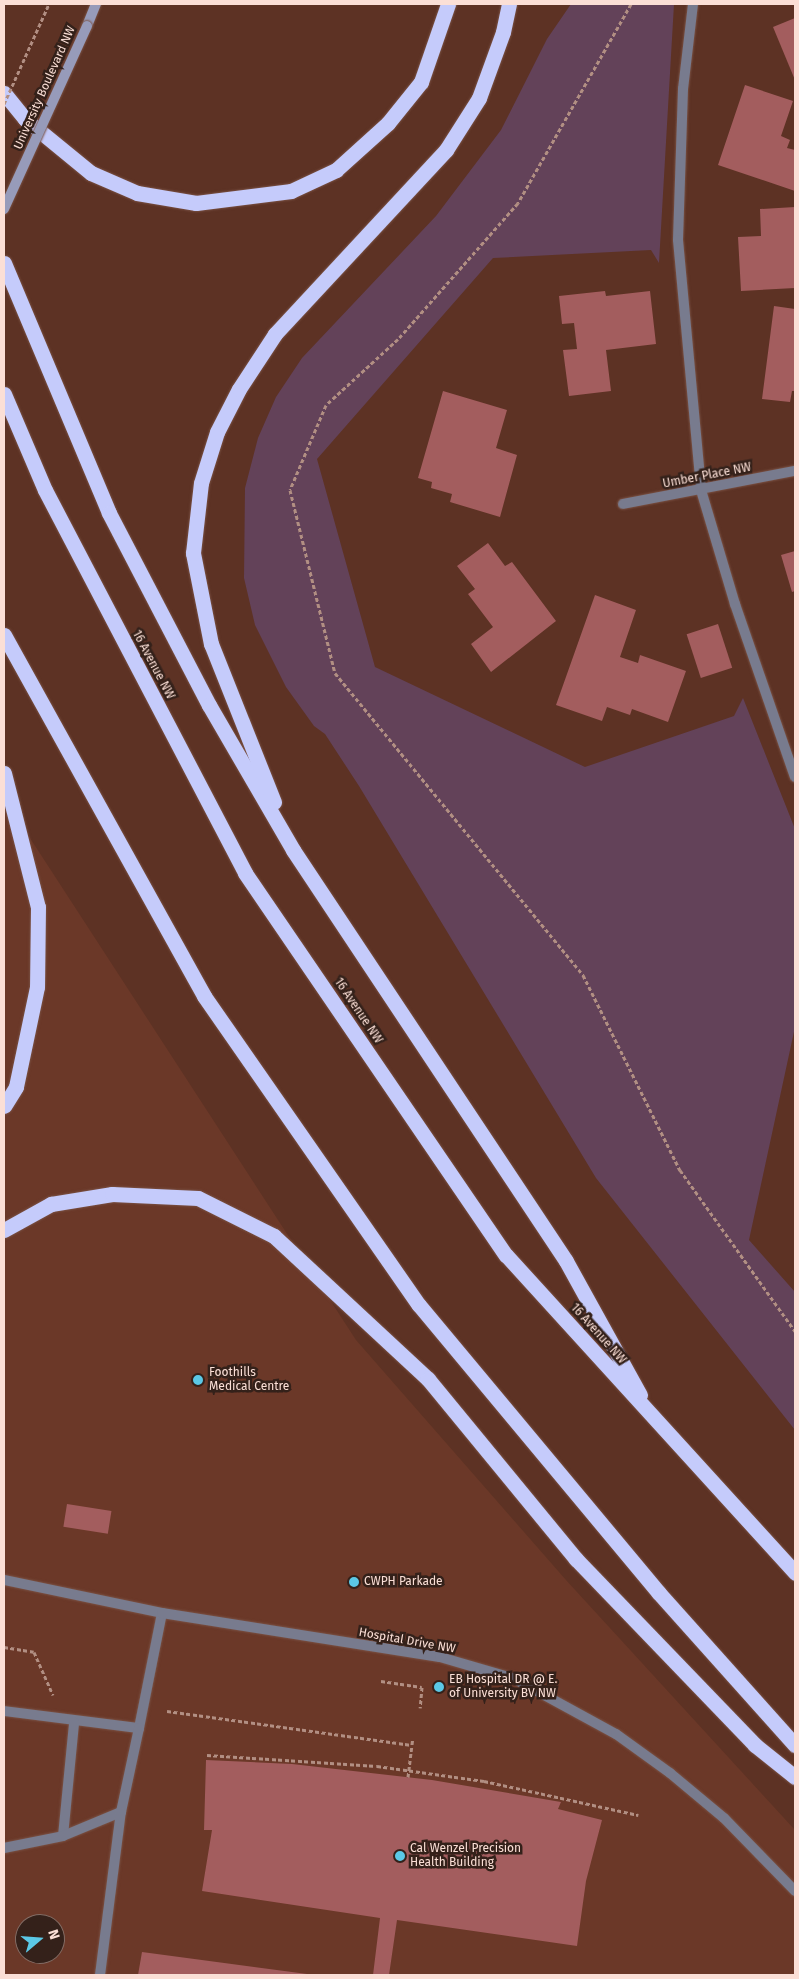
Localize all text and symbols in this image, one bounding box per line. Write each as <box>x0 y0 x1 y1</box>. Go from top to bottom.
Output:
street label: University Boulevard NW <box>11 24 79 152</box>
street label: Umber Place NW <box>662 460 752 492</box>
street label: 16 Avenue NW <box>129 628 177 702</box>
street label: 16 Avenue NW <box>331 976 385 1046</box>
street label: 16 Avenue NW <box>567 1301 629 1367</box>
place label: Foothills Medical Centre <box>209 1366 289 1394</box>
marker: Foothills Medical Centre <box>191 1373 205 1387</box>
place label: CWPH Parkade <box>364 1575 443 1589</box>
marker: CWPH Parkade <box>348 1576 360 1588</box>
street label: Hospital Drive NW <box>357 1625 457 1657</box>
place label: EB Hospital DR @ E. of University BV NW <box>449 1673 557 1701</box>
marker: EB Hospital DR @ E. of University BV NW <box>433 1681 445 1693</box>
place label: Cal Wenzel Precision Health Building <box>410 1842 521 1870</box>
marker: Cal Wenzel Precision Health Building <box>394 1850 406 1862</box>
north arrow <box>15 1914 65 1964</box>
text: N <box>44 1927 63 1942</box>

